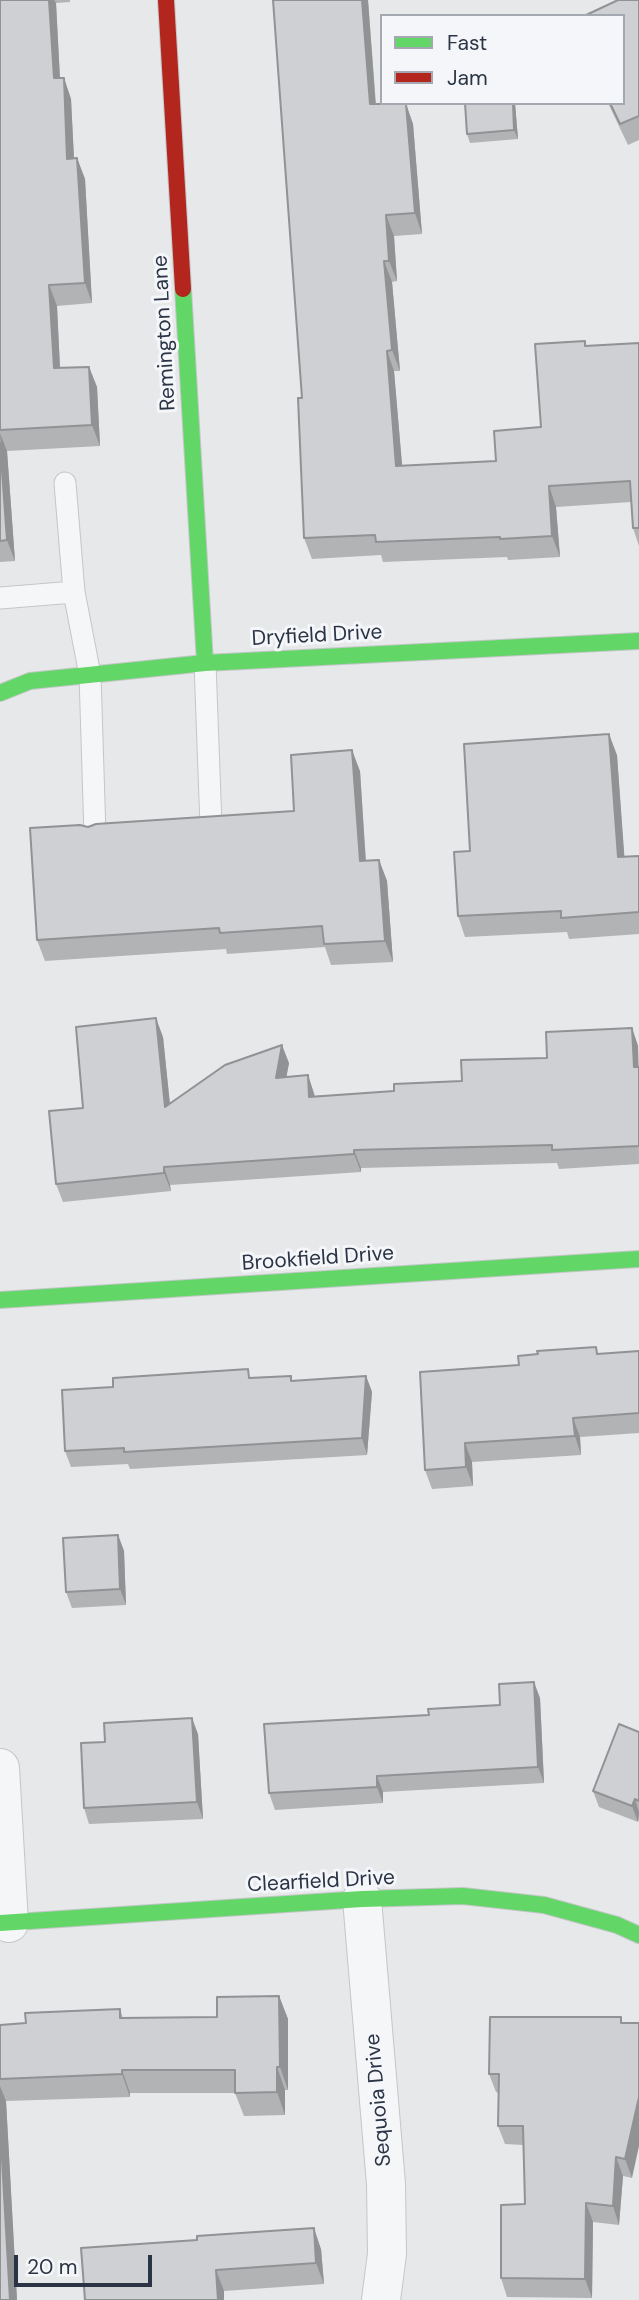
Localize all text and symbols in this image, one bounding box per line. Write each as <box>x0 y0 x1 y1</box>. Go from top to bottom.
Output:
legend <box>380 14 625 105</box>
text: Fast <box>447 29 487 57</box>
text: Jam <box>447 64 488 92</box>
street label: Remington Lane <box>148 255 182 411</box>
street label: Dryfield Drive <box>251 620 383 652</box>
street label: Brookfield Drive <box>241 1241 395 1277</box>
street label: Clearfield Drive <box>247 1866 395 1898</box>
street label: Sequoia Drive <box>361 2032 397 2168</box>
scale bar <box>18 2240 156 2284</box>
text: 20 m <box>27 2253 78 2281</box>

